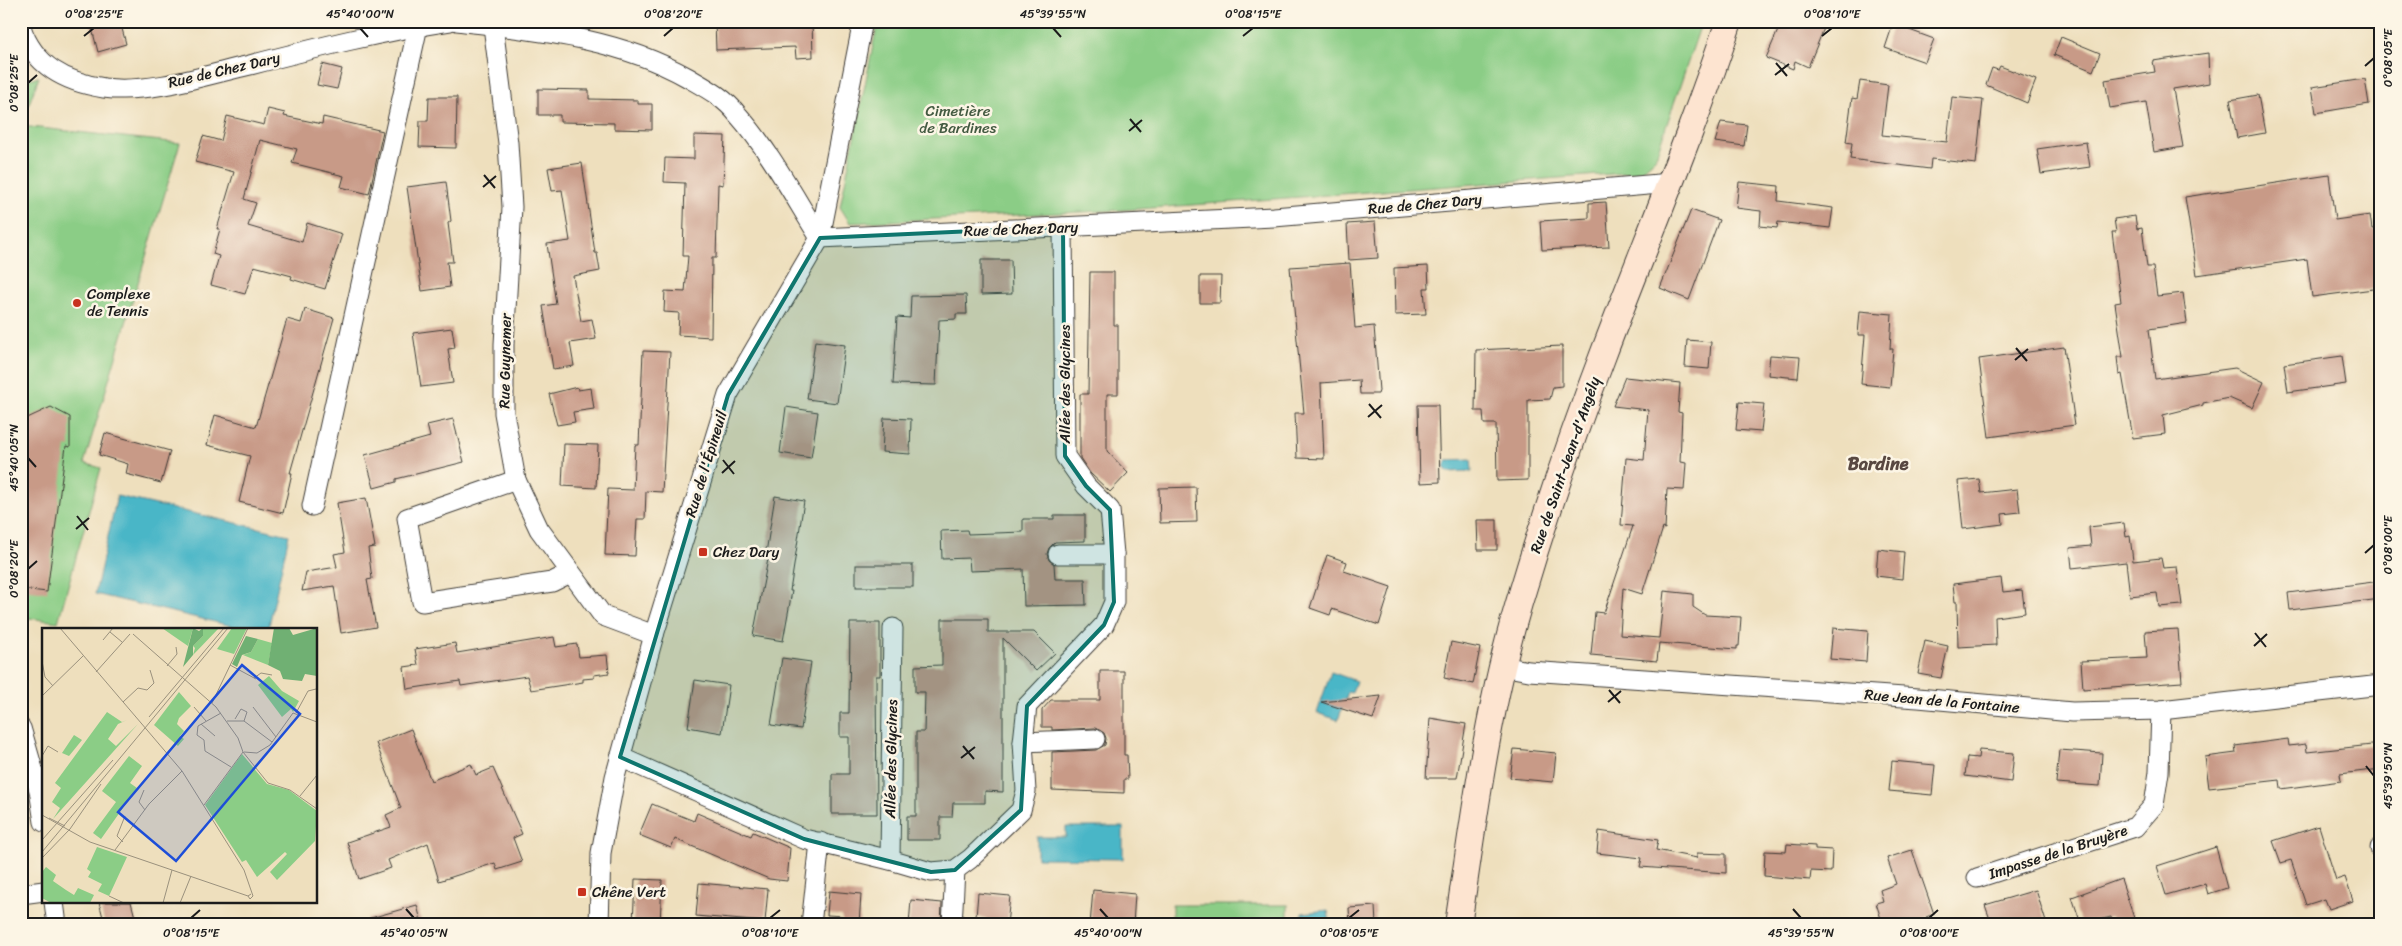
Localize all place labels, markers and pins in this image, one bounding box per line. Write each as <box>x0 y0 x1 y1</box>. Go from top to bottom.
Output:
place label: Complexe de Tennis <box>87 281 150 324</box>
marker: Complexe de Tennis <box>71 297 83 309</box>
place label: Chez Dary <box>713 539 780 565</box>
marker: Chez Dary <box>697 546 709 558</box>
place label: Chêne Vert <box>592 879 666 905</box>
marker: Chêne Vert <box>576 886 588 898</box>

